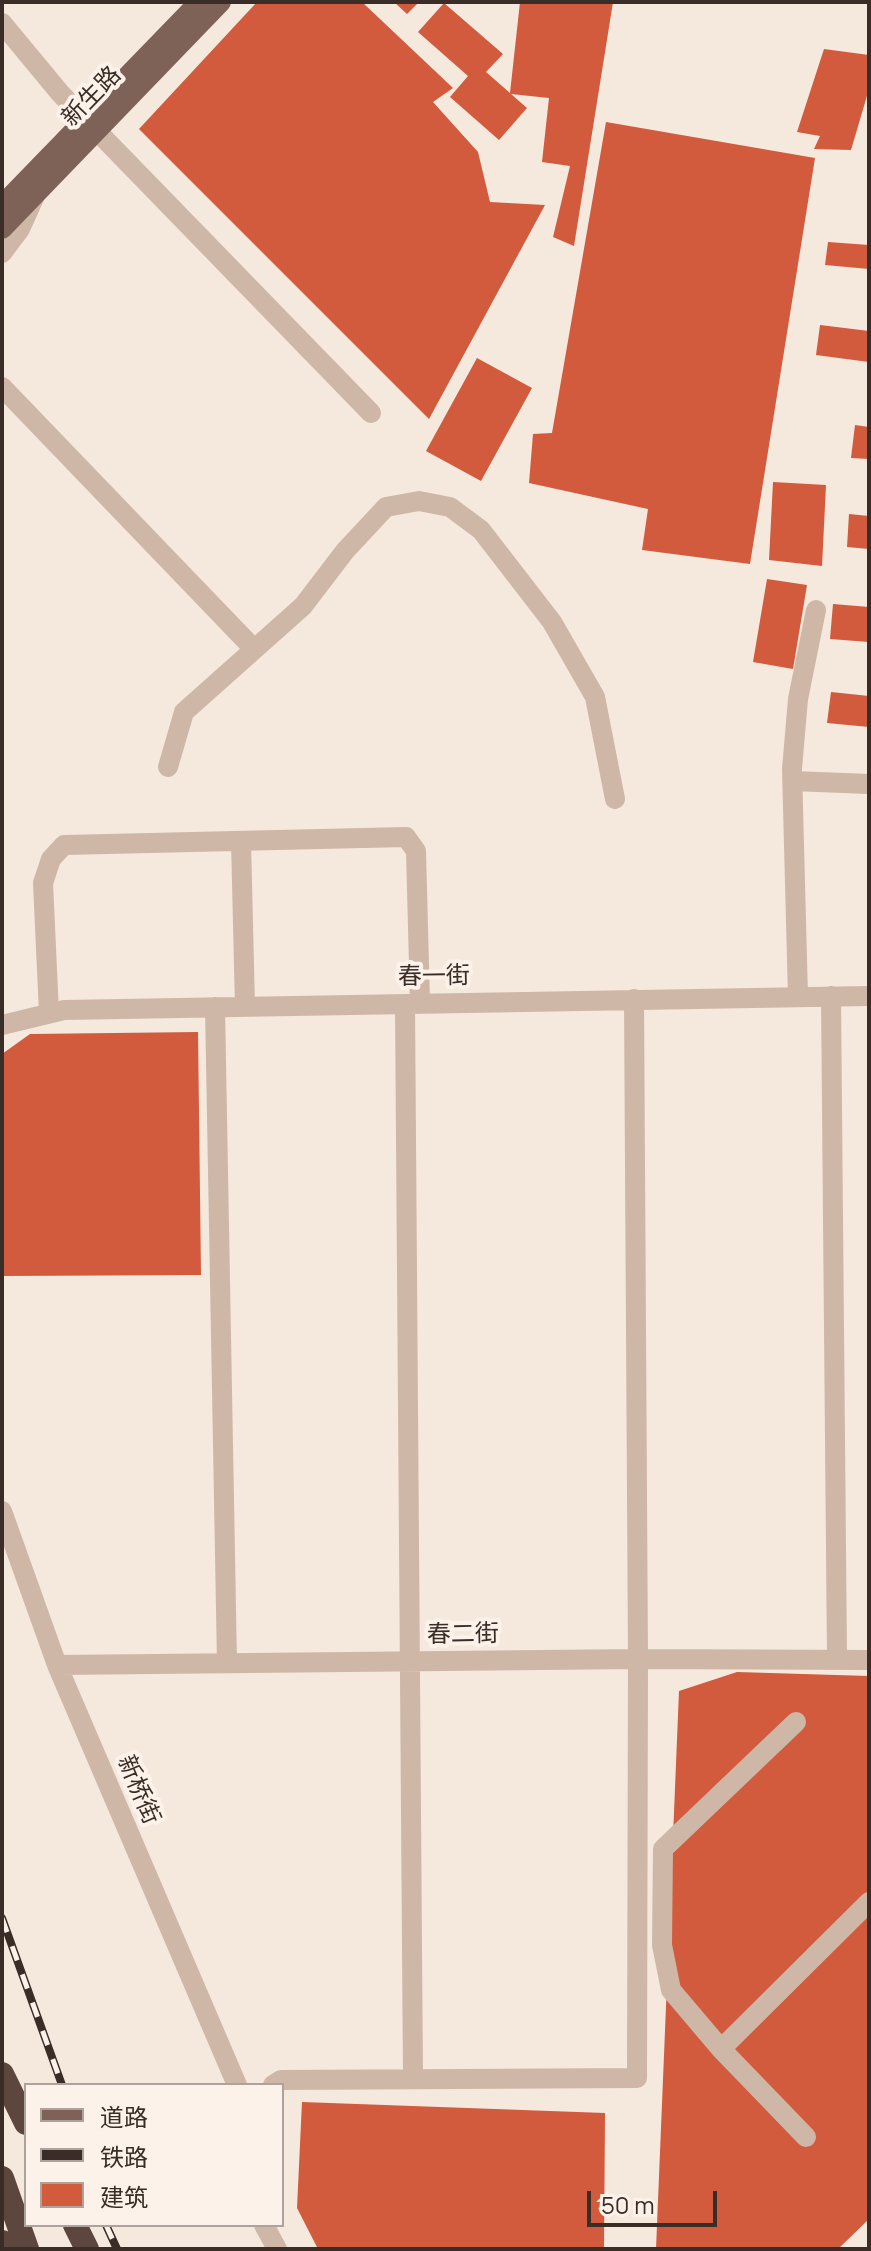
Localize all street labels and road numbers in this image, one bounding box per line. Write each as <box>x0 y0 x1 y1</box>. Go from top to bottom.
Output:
street label: 新生路 <box>57 61 127 133</box>
street label: 春一街 <box>398 962 470 992</box>
street label: 春二街 <box>427 1620 499 1650</box>
street label: 新桥街 <box>111 1751 165 1829</box>

